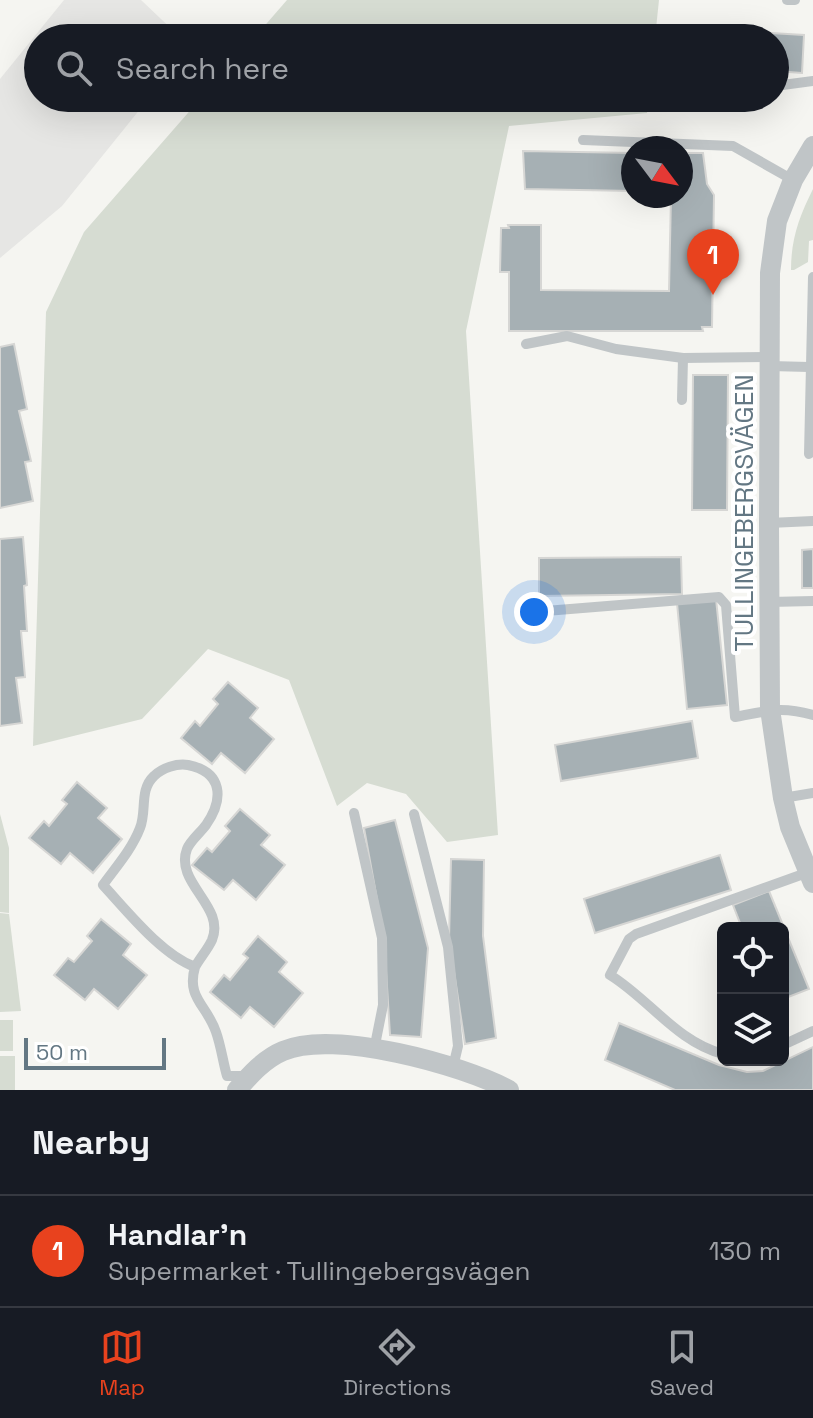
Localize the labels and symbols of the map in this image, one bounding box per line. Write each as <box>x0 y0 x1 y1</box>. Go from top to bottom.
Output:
north arrow <box>621 136 693 208</box>
pin: 1 <box>687 229 739 295</box>
street label: TULLINGEBERGSVÄGEN <box>727 374 761 652</box>
your location <box>514 592 554 632</box>
scale bar <box>24 1034 166 1070</box>

